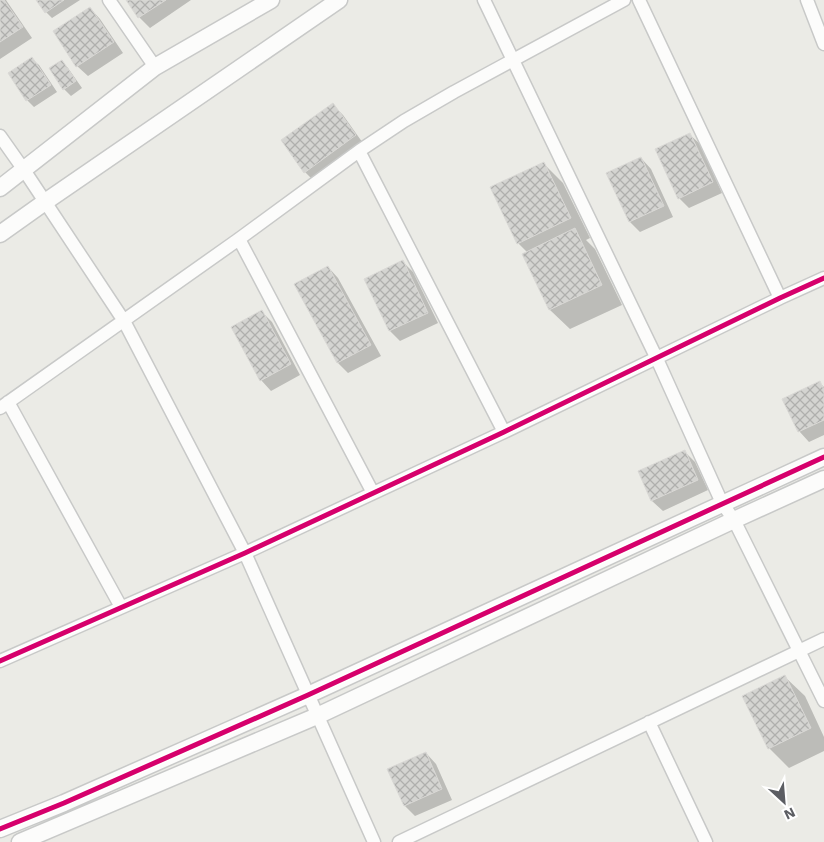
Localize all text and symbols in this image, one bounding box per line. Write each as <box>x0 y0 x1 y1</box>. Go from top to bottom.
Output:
north arrow <box>759 777 809 827</box>
text: N <box>782 804 798 823</box>

